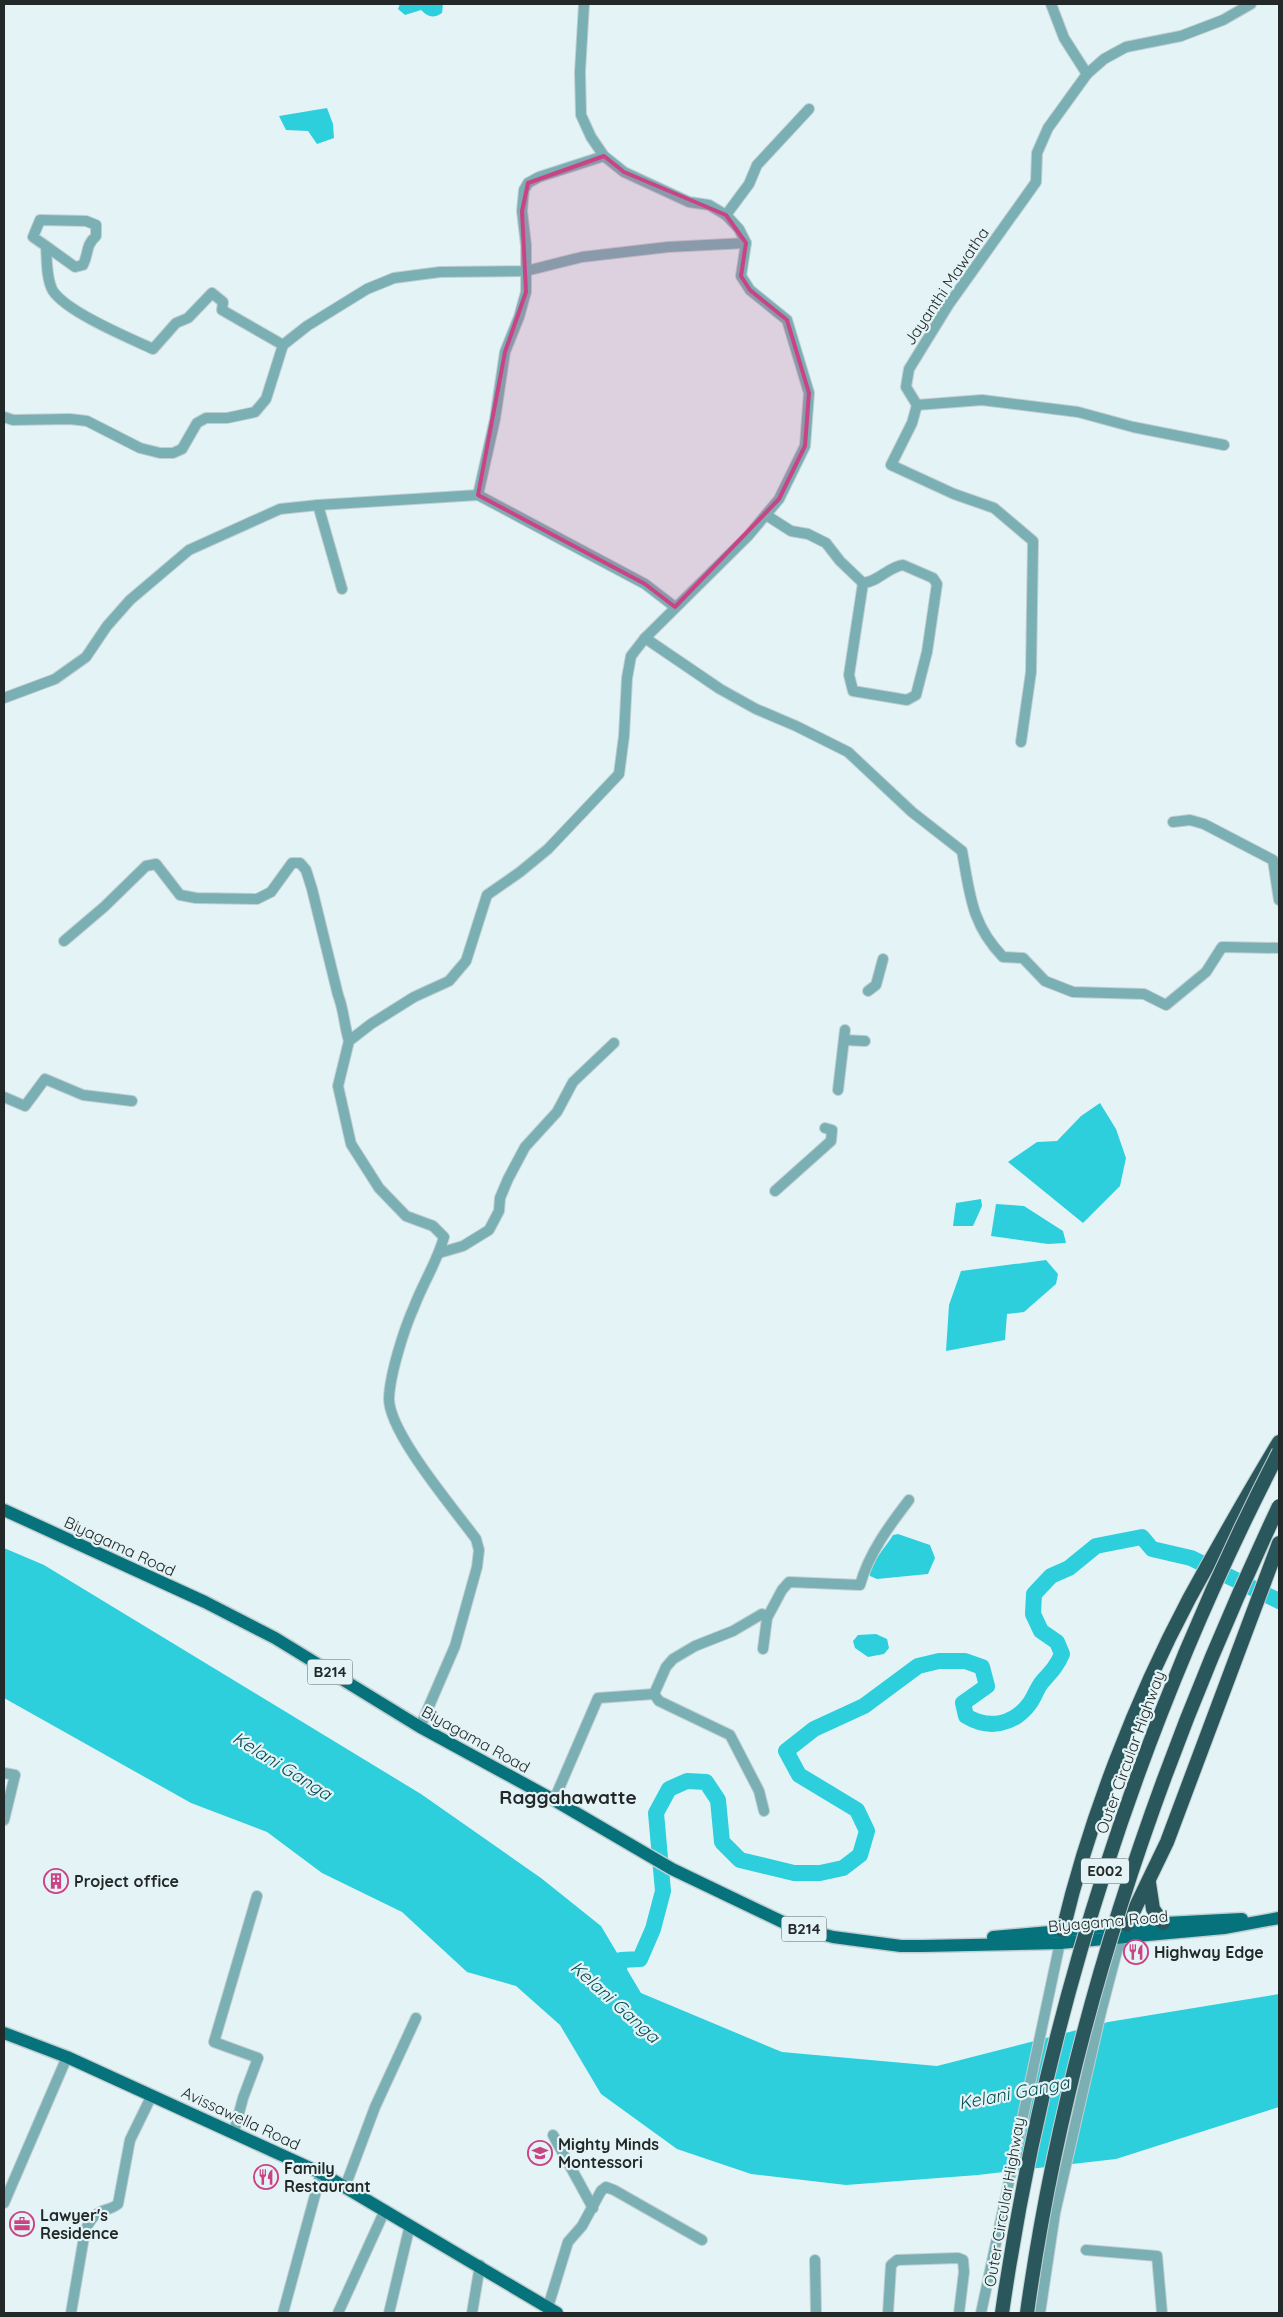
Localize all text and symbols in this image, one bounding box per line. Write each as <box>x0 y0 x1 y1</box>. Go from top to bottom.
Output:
street label: Jayanthi Mawatha <box>899 223 993 349</box>
street label: Biyagama Road <box>61 1511 179 1581</box>
road number: B214 <box>308 1660 352 1684</box>
street label: Outer Circular Highway <box>1091 1668 1169 1836</box>
street label: Biyagama Road <box>418 1701 534 1777</box>
water label: Kelani Ganga <box>229 1726 337 1806</box>
district label: Raggahawatte <box>499 1785 637 1809</box>
road number: E002 <box>1081 1858 1129 1884</box>
building icon: Project office <box>43 1868 69 1894</box>
place label: Project office <box>74 1871 179 1891</box>
street label: Biyagama Road <box>1047 1906 1169 1936</box>
road number: B214 <box>782 1916 826 1942</box>
restaurant icon: Highway Edge <box>1123 1939 1149 1965</box>
place label: Highway Edge <box>1154 1942 1264 1962</box>
water label: Kelani Ganga <box>566 1956 666 2048</box>
water label: Kelani Ganga <box>957 2070 1072 2115</box>
street label: Avissawella Road <box>178 2082 304 2154</box>
street label: Outer Circular Highway <box>979 2115 1029 2289</box>
place label: Mighty Minds Montessori <box>558 2134 659 2172</box>
school or university icon: Mighty Minds Montessori <box>527 2140 553 2166</box>
place label: Family Restaurant <box>284 2158 371 2196</box>
restaurant icon: Family Restaurant <box>253 2164 279 2190</box>
place label: Lawyer's Residence <box>40 2205 119 2243</box>
office icon: Lawyer's Residence <box>9 2211 35 2237</box>

